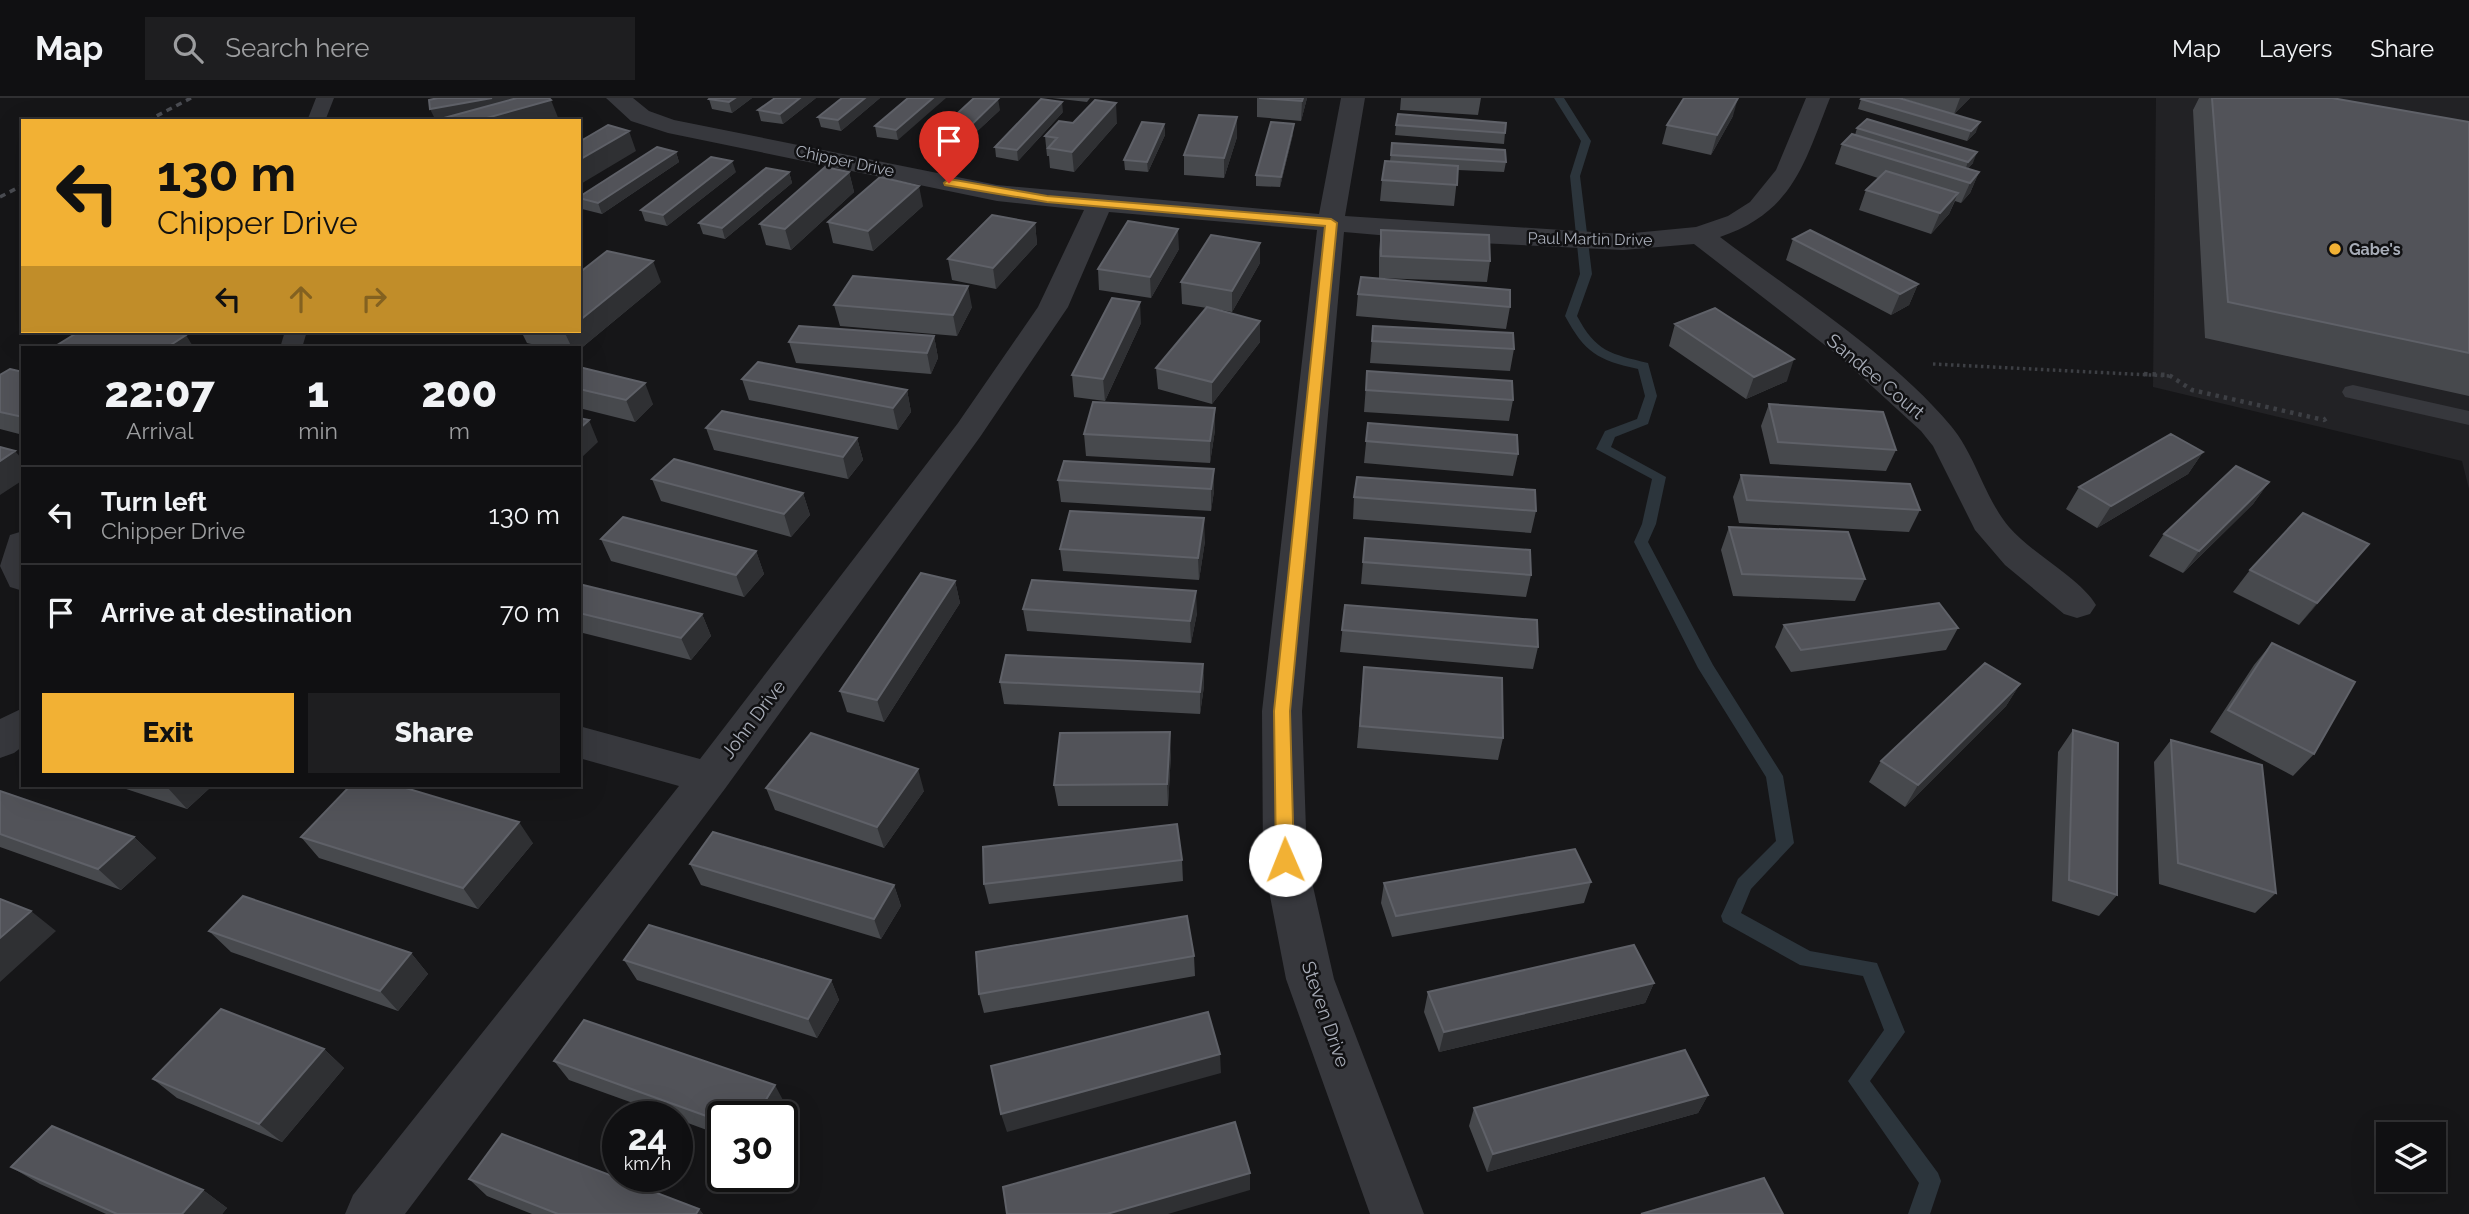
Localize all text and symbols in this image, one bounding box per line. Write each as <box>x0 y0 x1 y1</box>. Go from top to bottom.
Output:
search box <box>145 17 635 80</box>
text: Map <box>35 29 103 68</box>
icon: search <box>169 29 207 67</box>
text: Search here <box>225 33 370 63</box>
text: Map <box>2172 34 2221 63</box>
text: Layers <box>2259 34 2332 63</box>
text: Share <box>2370 34 2434 63</box>
pin <box>919 111 979 183</box>
icon: arrive <box>930 122 968 160</box>
street label: Chipper Drive <box>794 141 896 181</box>
text: 130 m <box>157 145 296 202</box>
icon: left <box>42 147 133 238</box>
text: Chipper Drive <box>157 204 358 241</box>
street label: Paul Martin Drive <box>1527 228 1653 250</box>
place label: Gabe's <box>2349 240 2401 259</box>
marker: Gabe's <box>2327 241 2343 257</box>
icon: left <box>209 280 247 318</box>
icon: ahead <box>282 280 320 318</box>
icon: right <box>355 280 393 318</box>
street label: Sandee Court <box>1823 329 1930 424</box>
text: 22:07 <box>105 368 215 417</box>
text: 1 <box>307 368 329 417</box>
text: 200 <box>421 368 497 417</box>
text: Arrival <box>126 417 193 444</box>
text: min <box>298 417 338 444</box>
text: m <box>449 417 470 444</box>
text: Turn left <box>101 487 207 517</box>
icon: left <box>42 496 80 534</box>
text: 130 m <box>489 500 560 530</box>
text: Chipper Drive <box>101 517 245 544</box>
icon: arrive <box>42 594 80 632</box>
text: Arrive at destination <box>101 598 352 628</box>
text: 70 m <box>500 598 560 628</box>
street label: John Drive <box>716 675 790 763</box>
button: Exit <box>42 693 294 773</box>
button: Share <box>308 693 560 773</box>
position arrow <box>1248 823 1322 897</box>
street label: Steven Drive <box>1298 958 1354 1070</box>
speed limit sign: 30 <box>707 1101 798 1192</box>
text: 24 <box>628 1117 667 1158</box>
map controls <box>2376 1122 2446 1192</box>
button: layers <box>2376 1122 2446 1192</box>
text: km/h <box>624 1153 671 1174</box>

